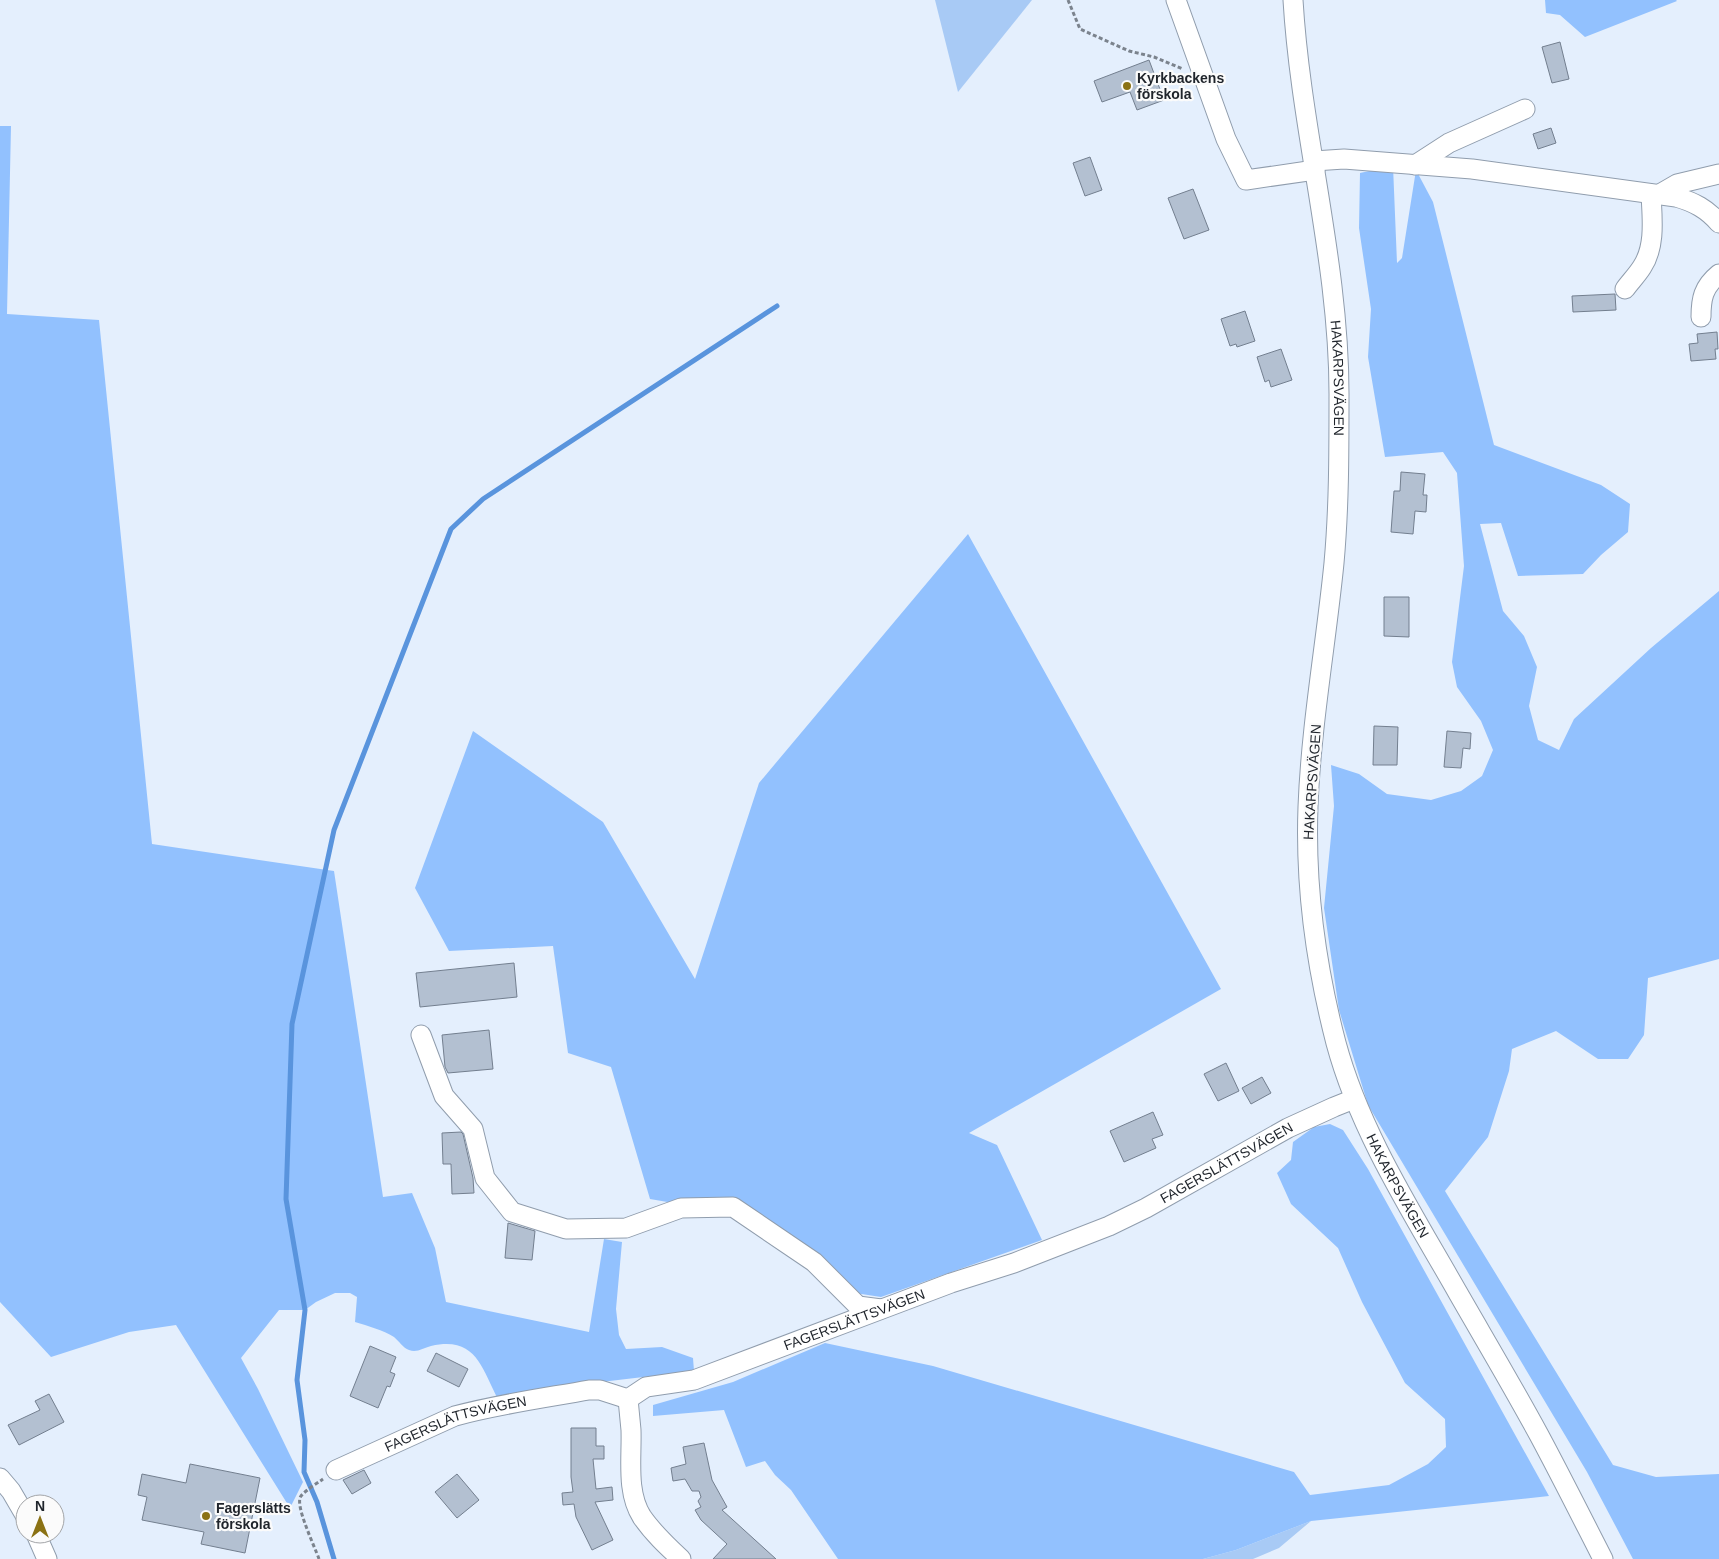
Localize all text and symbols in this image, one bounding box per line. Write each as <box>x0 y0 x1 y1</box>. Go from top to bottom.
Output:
place label: Kyrkbackens förskola <box>1137 70 1224 102</box>
marker: Kyrkbackens förskola <box>1121 80 1133 92</box>
street label: HAKARPSVÄGEN <box>1328 319 1347 436</box>
street label: HAKARPSVÄGEN <box>1300 724 1324 840</box>
street label: FAGERSLÄTTSVÄGEN <box>1157 1119 1295 1206</box>
street label: HAKARPSVÄGEN <box>1363 1131 1432 1241</box>
street label: FAGERSLÄTTSVÄGEN <box>781 1286 927 1353</box>
street label: FAGERSLÄTTSVÄGEN <box>382 1393 528 1455</box>
north arrow <box>15 1494 65 1544</box>
text: N <box>35 1498 45 1514</box>
place label: Fagerslätts förskola <box>216 1500 291 1532</box>
marker: Fagerslätts förskola <box>200 1510 212 1522</box>

